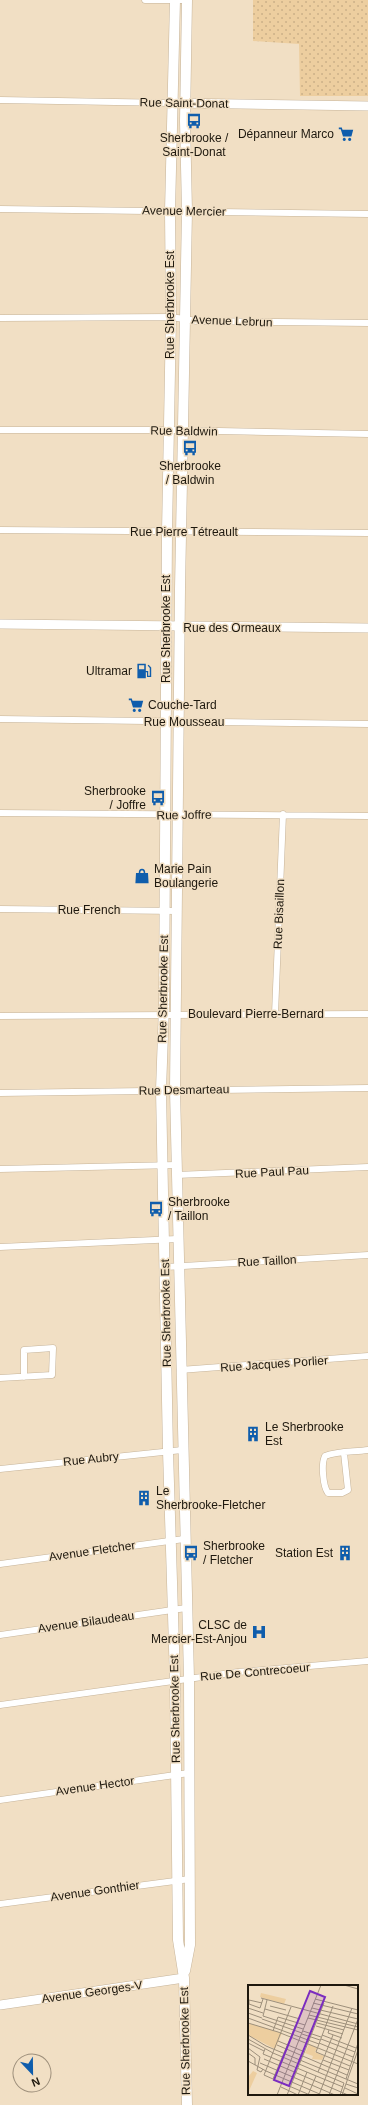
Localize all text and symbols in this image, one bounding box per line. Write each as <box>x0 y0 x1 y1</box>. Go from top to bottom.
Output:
street label: Rue Saint-Donat <box>140 95 229 111</box>
bus stop icon: Sherbrooke / Saint-Donat <box>185 112 203 130</box>
supermarket icon: Dépanneur Marco <box>337 125 355 143</box>
place label: Dépanneur Marco <box>238 127 334 141</box>
place label: Sherbrooke / Saint-Donat <box>160 131 229 159</box>
street label: Avenue Mercier <box>142 203 226 219</box>
street label: Rue Sherbrooke Est <box>163 250 177 359</box>
street label: Avenue Lebrun <box>191 313 273 329</box>
street label: Rue Baldwin <box>150 423 218 439</box>
bus stop icon: Sherbrooke / Baldwin <box>181 439 199 457</box>
place label: Sherbrooke / Baldwin <box>159 459 221 487</box>
street label: Rue Pierre Tétreault <box>130 525 239 539</box>
street label: Rue Sherbrooke Est <box>159 574 173 683</box>
street label: Rue des Ormeaux <box>183 621 281 635</box>
fuel station icon: Ultramar <box>135 662 153 680</box>
place label: Ultramar <box>86 664 132 678</box>
supermarket icon: Couche-Tard <box>127 696 145 714</box>
place label: Couche-Tard <box>148 698 217 712</box>
street label: Rue Mousseau <box>144 715 224 729</box>
place label: Sherbrooke / Joffre <box>84 784 146 812</box>
bus stop icon: Sherbrooke / Joffre <box>149 789 167 807</box>
street label: Rue Joffre <box>156 808 212 822</box>
place label: Marie Pain Boulangerie <box>154 862 218 890</box>
shop icon: Marie Pain Boulangerie <box>133 867 151 885</box>
street label: Rue Bisaillon <box>271 879 287 949</box>
street label: Rue French <box>58 903 120 917</box>
street label: Rue Sherbrooke Est <box>155 934 171 1043</box>
street label: Boulevard Pierre-Bernard <box>188 1007 324 1021</box>
street label: Rue Desmarteau <box>139 1082 229 1098</box>
street label: Rue Paul Pau <box>235 1163 309 1181</box>
place label: Sherbrooke / Taillon <box>168 1195 230 1223</box>
bus stop icon: Sherbrooke / Taillon <box>147 1200 165 1218</box>
street label: Rue Taillon <box>237 1252 297 1270</box>
street label: Rue Sherbrooke Est <box>158 1258 174 1367</box>
street label: Rue Jacques Porlier <box>220 1353 328 1375</box>
place label: Le Sherbrooke Est <box>265 1420 344 1448</box>
building icon: Le Sherbrooke Est <box>244 1425 262 1443</box>
street label: Rue Aubry <box>62 1449 120 1469</box>
place label: Le Sherbrooke-Fletcher <box>156 1484 265 1512</box>
building icon: Le Sherbrooke-Fletcher <box>135 1489 153 1507</box>
street label: Avenue Fletcher <box>48 1538 136 1564</box>
place label: Sherbrooke / Fletcher <box>203 1539 265 1567</box>
bus stop icon: Sherbrooke / Fletcher <box>182 1544 200 1562</box>
building icon: Station Est <box>336 1544 354 1562</box>
place label: Station Est <box>275 1546 334 1560</box>
street label: Avenue Bilaudeau <box>37 1608 135 1636</box>
place label: CLSC de Mercier-Est-Anjou <box>151 1618 247 1646</box>
hospital icon: CLSC de Mercier-Est-Anjou <box>250 1623 268 1641</box>
street label: Rue Sherbrooke Est <box>167 1654 183 1763</box>
street label: Rue De Contrecoeur <box>200 1660 310 1684</box>
street label: Avenue Hector <box>55 1774 135 1798</box>
street label: Avenue Gonthier <box>50 1878 140 1904</box>
street label: Avenue Georges-V <box>41 1978 143 2006</box>
inset map <box>248 1985 358 2095</box>
street label: Rue Sherbrooke Est <box>177 1986 193 2095</box>
north arrow <box>12 2053 52 2093</box>
text: N <box>30 2075 42 2089</box>

